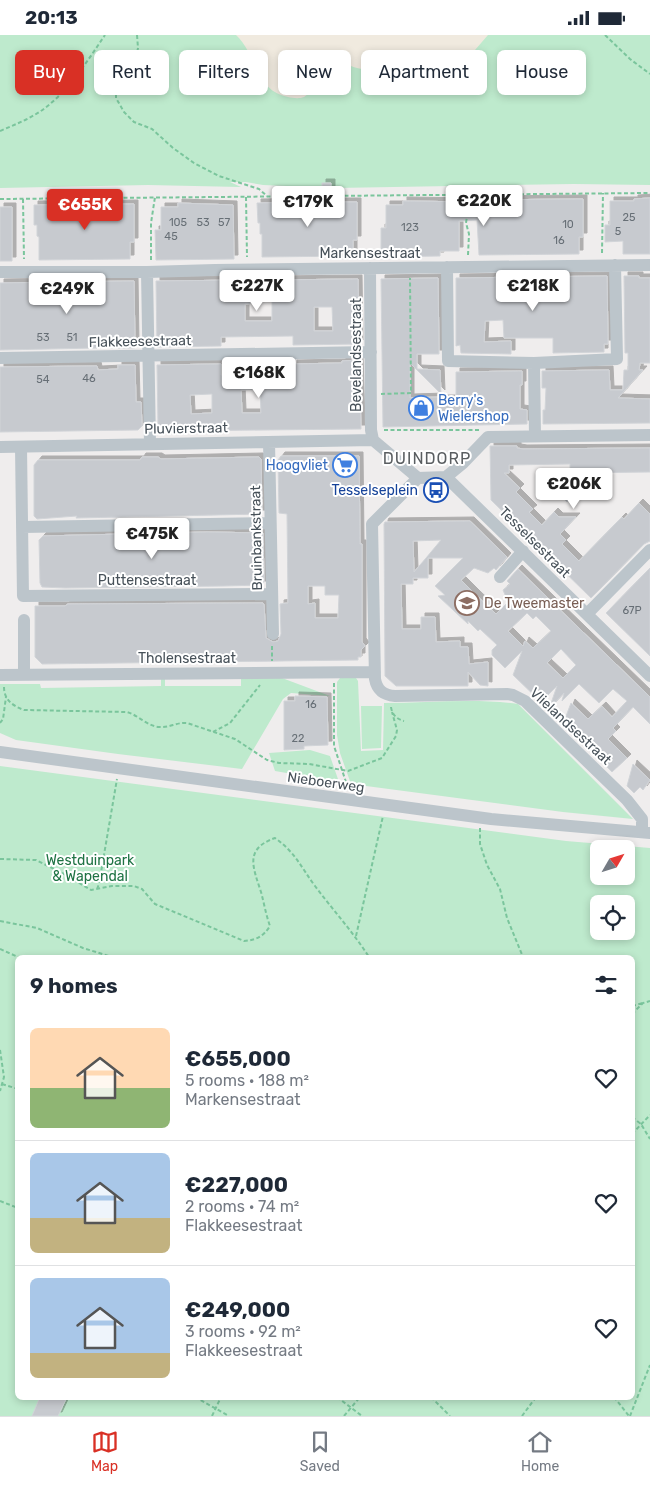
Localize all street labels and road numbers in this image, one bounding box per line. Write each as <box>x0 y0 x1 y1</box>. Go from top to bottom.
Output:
street label: Markensestraat <box>319 245 421 262</box>
street label: Bevelandsestraat <box>348 298 365 412</box>
street label: Flakkeesestraat <box>88 332 192 351</box>
street label: Pluvierstraat <box>144 419 229 438</box>
street label: Bruinbankstraat <box>247 485 266 591</box>
street label: Tesselsestraat <box>495 503 574 582</box>
street label: Puttensestraat <box>98 572 197 589</box>
street label: Tholensestraat <box>138 650 236 667</box>
street label: Vlielandsestraat <box>526 684 615 769</box>
street label: Nieboerweg <box>286 769 366 796</box>

